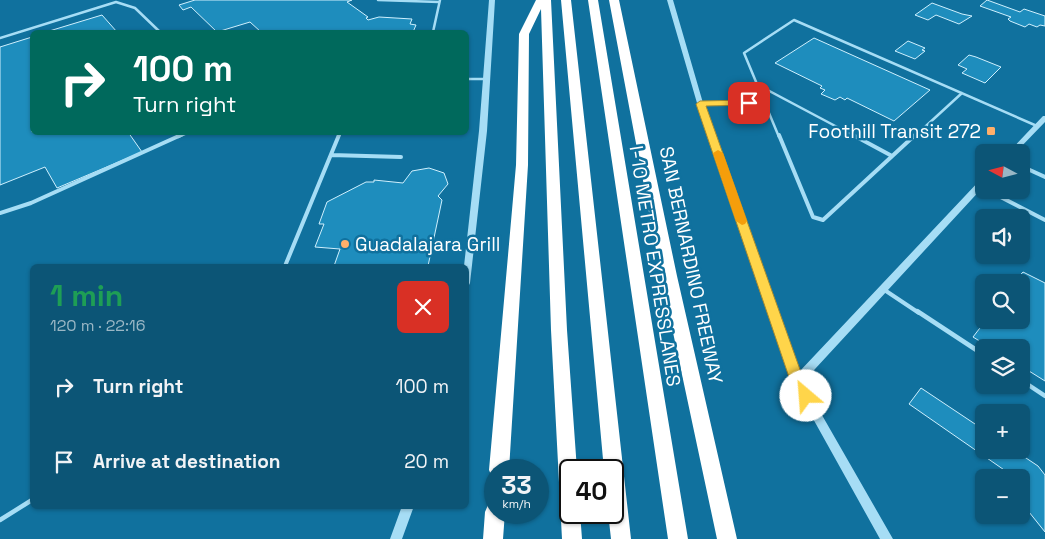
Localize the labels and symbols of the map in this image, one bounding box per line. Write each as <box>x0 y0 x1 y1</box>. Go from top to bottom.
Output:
pin <box>728 82 770 124</box>
place label: Foothill Transit 272 <box>808 119 981 144</box>
marker: Foothill Transit 272 <box>985 125 997 137</box>
street label: I-10 METRO EXPRESSLANES <box>624 144 686 388</box>
street label: SAN BERNARDINO FREEWAY <box>654 144 728 386</box>
north arrow <box>975 144 1030 199</box>
place label: Guadalajara Grill <box>355 232 501 257</box>
marker: Guadalajara Grill <box>339 238 351 250</box>
position arrow <box>779 369 831 421</box>
speed limit sign: 40 <box>559 459 624 524</box>

